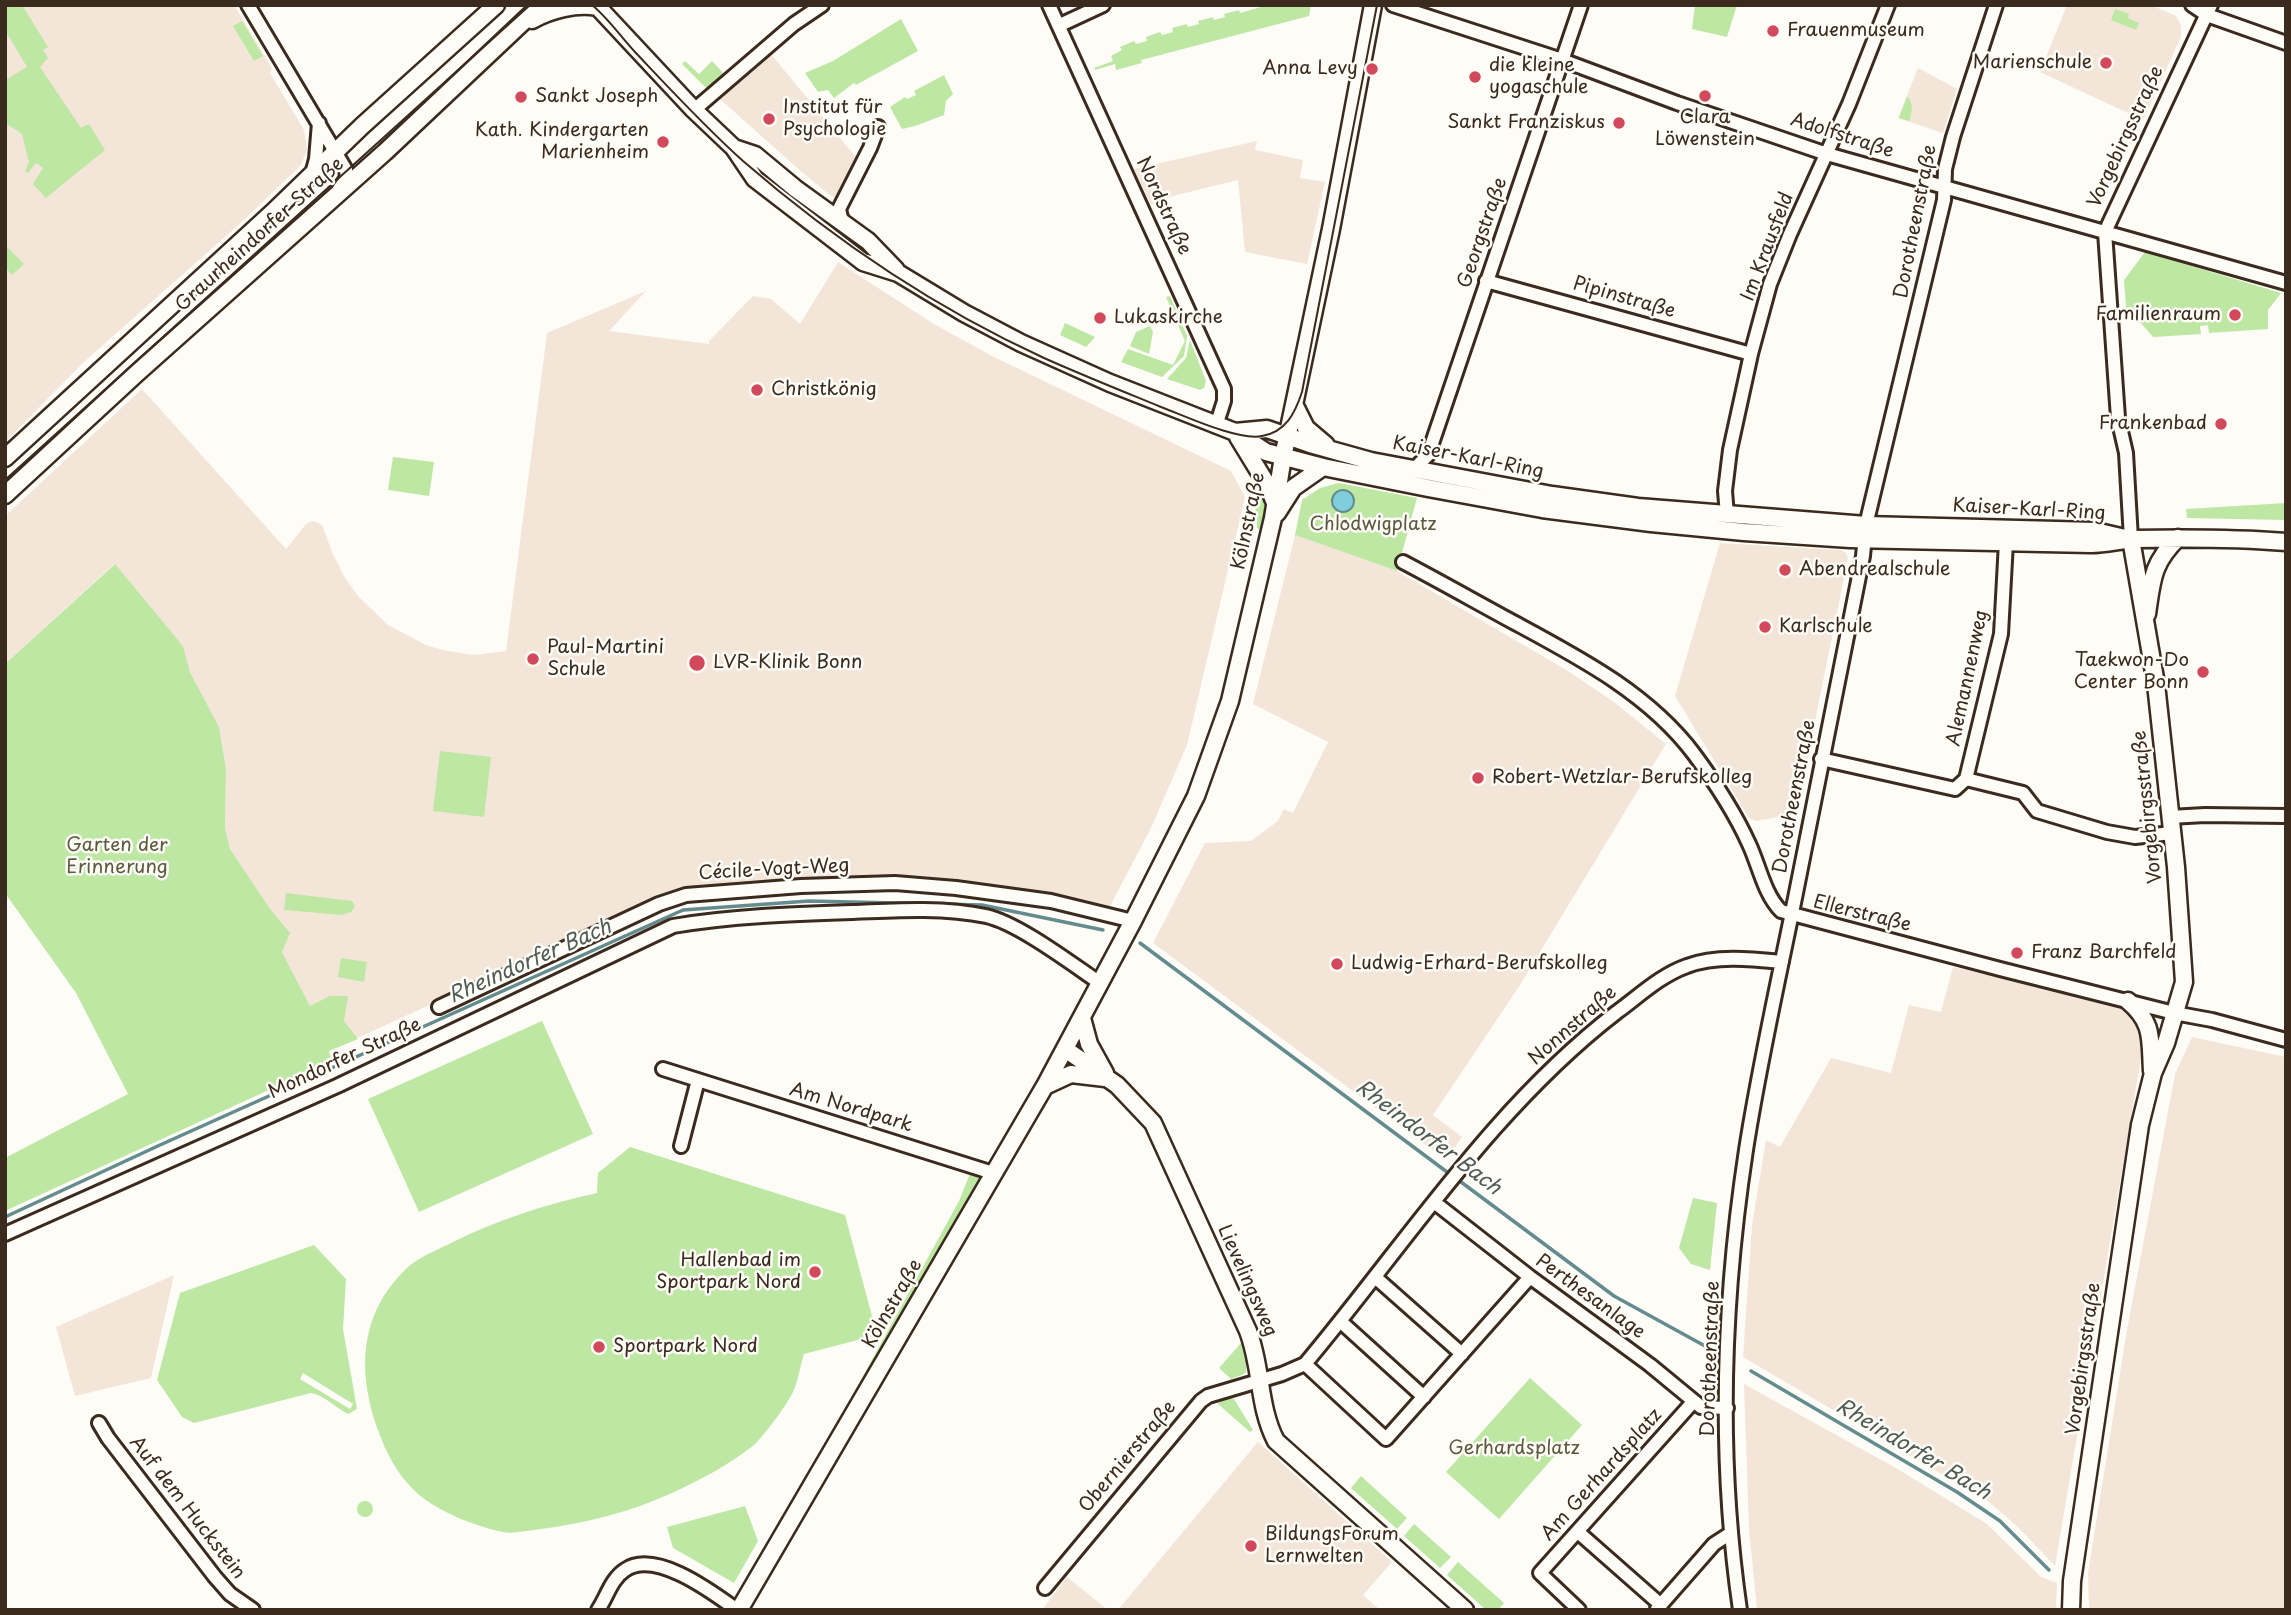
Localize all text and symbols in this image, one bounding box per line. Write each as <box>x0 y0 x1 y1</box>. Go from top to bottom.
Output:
place label: Frauenmuseum <box>1787 20 1925 42</box>
marker: Frauenmuseum <box>1765 23 1781 39</box>
place label: Marienschule <box>1973 52 2092 74</box>
place label: die kleine yogaschule <box>1489 55 1588 99</box>
marker: Marienschule <box>2098 55 2114 71</box>
place label: Anna Levy <box>1262 58 1358 80</box>
marker: Anna Levy <box>1364 61 1380 77</box>
street label: Vorgebirgsstraße <box>2083 63 2169 211</box>
marker: die kleine yogaschule <box>1467 69 1483 85</box>
place label: Sankt Joseph <box>535 86 658 108</box>
marker: Clara Löwenstein <box>1697 88 1713 104</box>
marker: Sankt Joseph <box>513 89 529 105</box>
place label: Institut für Psychologie <box>783 97 886 141</box>
place label: Clara Löwenstein <box>1655 107 1755 151</box>
street label: Adolfstraße <box>1788 109 1896 163</box>
marker: Institut für Psychologie <box>761 111 777 127</box>
place label: Sankt Franziskus <box>1447 112 1605 134</box>
marker: Sankt Franziskus <box>1611 115 1627 131</box>
place label: Kath. Kindergarten Marienheim <box>475 120 649 164</box>
marker: Kath. Kindergarten Marienheim <box>655 134 671 150</box>
street label: Dorotheenstraße <box>1890 143 1942 301</box>
street label: Graurheindorfer Straße <box>171 153 349 317</box>
street label: Nordstraße <box>1130 153 1196 259</box>
street label: Georgstraße <box>1453 175 1513 291</box>
street label: Im Krausfeld <box>1737 189 1799 305</box>
street label: Pipinstraße <box>1570 273 1678 323</box>
place label: Familienraum <box>2095 304 2221 326</box>
place label: Lukaskirche <box>1114 307 1223 329</box>
marker: Familienraum <box>2227 307 2243 323</box>
marker: Lukaskirche <box>1092 310 1108 326</box>
place label: Christkönig <box>771 379 877 401</box>
marker: Christkönig <box>749 382 765 398</box>
place label: Frankenbad <box>2099 413 2207 435</box>
marker: Frankenbad <box>2213 416 2229 432</box>
street label: Kaiser-Karl-Ring <box>1391 432 1545 484</box>
street label: Kölnstraße <box>1228 470 1270 572</box>
street label: Kaiser-Karl-Ring <box>1952 495 2106 525</box>
park label: Chlodwigplatz <box>1310 514 1436 536</box>
place label: Abendrealschule <box>1799 559 1950 581</box>
marker: Abendrealschule <box>1777 562 1793 578</box>
street label: Alemannenweg <box>1942 608 1994 748</box>
place label: Karlschule <box>1779 616 1873 638</box>
marker: Karlschule <box>1757 619 1773 635</box>
place label: Paul-Martini Schule <box>547 637 664 681</box>
place label: Taekwon-Do Center Bonn <box>2074 650 2189 694</box>
marker: Paul-Martini Schule <box>525 651 541 667</box>
place label: LVR-Klinik Bonn <box>713 652 862 674</box>
marker: LVR-Klinik Bonn <box>687 653 707 673</box>
marker: Taekwon-Do Center Bonn <box>2195 664 2211 680</box>
street label: Dorotheenstraße <box>1769 718 1821 876</box>
street label: Vorgebirgsstraße <box>2129 729 2167 885</box>
place label: Robert-Wetzlar-Berufskolleg <box>1492 767 1752 789</box>
marker: Robert-Wetzlar-Berufskolleg <box>1470 770 1486 786</box>
park label: Garten der Erinnerung <box>66 835 168 879</box>
street label: Cécile-Vogt-Weg <box>698 855 850 885</box>
street label: Ellerstraße <box>1811 891 1913 937</box>
water label: Rheindorfer Bach <box>445 915 615 1009</box>
place label: Franz Barchfeld <box>2031 942 2176 964</box>
marker: Franz Barchfeld <box>2009 945 2025 961</box>
place label: Ludwig-Erhard-Berufskolleg <box>1351 953 1608 975</box>
marker: Ludwig-Erhard-Berufskolleg <box>1329 956 1345 972</box>
street label: Nonnstraße <box>1524 982 1622 1070</box>
street label: Mondorfer Straße <box>265 1014 425 1104</box>
water label: Rheindorfer Bach <box>1350 1075 1506 1201</box>
street label: Am Nordpark <box>787 1078 915 1138</box>
street label: Lievelingsweg <box>1212 1221 1282 1341</box>
place label: Hallenbad im Sportpark Nord <box>656 1250 801 1294</box>
street label: Perthesanlage <box>1531 1250 1649 1344</box>
street label: Kölnstraße <box>858 1256 928 1352</box>
marker: Hallenbad im Sportpark Nord <box>807 1264 823 1280</box>
street label: Dorotheenstraße <box>1697 1280 1725 1438</box>
street label: Vorgebirgsstraße <box>2062 1281 2106 1437</box>
place label: Sportpark Nord <box>613 1336 758 1358</box>
marker: Sportpark Nord <box>591 1339 607 1355</box>
water label: Rheindorfer Bach <box>1831 1394 1995 1506</box>
street label: Obernierstraße <box>1075 1397 1181 1517</box>
street label: Am Gerhardsplatz <box>1537 1404 1667 1546</box>
street label: Auf dem Huckstein <box>124 1432 250 1584</box>
park label: Gerhardsplatz <box>1448 1438 1580 1460</box>
place label: BildungsForum Lernwelten <box>1265 1524 1399 1568</box>
marker: BildungsForum Lernwelten <box>1243 1538 1259 1554</box>

